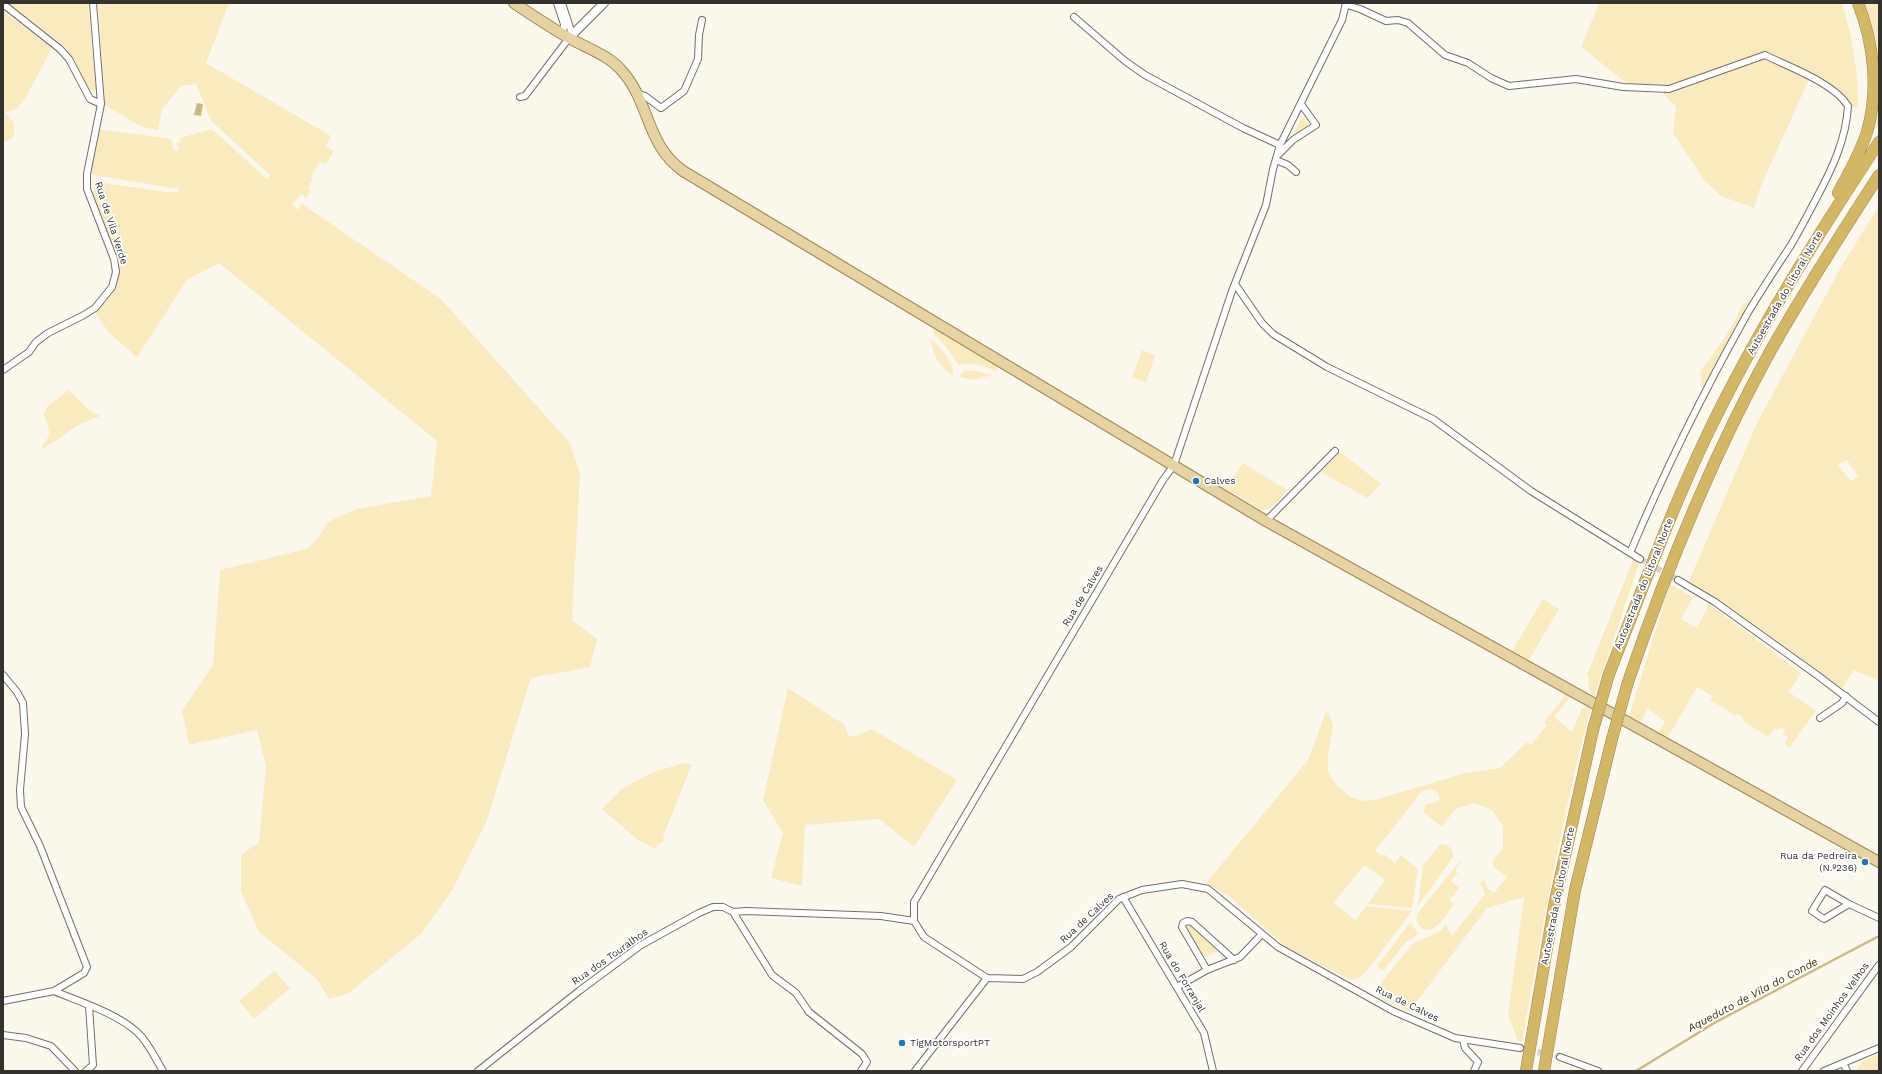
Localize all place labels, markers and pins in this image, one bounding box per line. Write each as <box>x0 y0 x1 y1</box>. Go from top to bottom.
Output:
place label: Calves <box>1204 475 1236 487</box>
marker: Calves <box>1191 476 1201 486</box>
place label: Rua da Pedreira (N.º236) <box>1780 850 1857 874</box>
marker: Rua da Pedreira (N.º236) <box>1860 857 1870 867</box>
place label: TigMotorsportPT <box>910 1037 990 1049</box>
marker: TigMotorsportPT <box>897 1038 907 1048</box>

